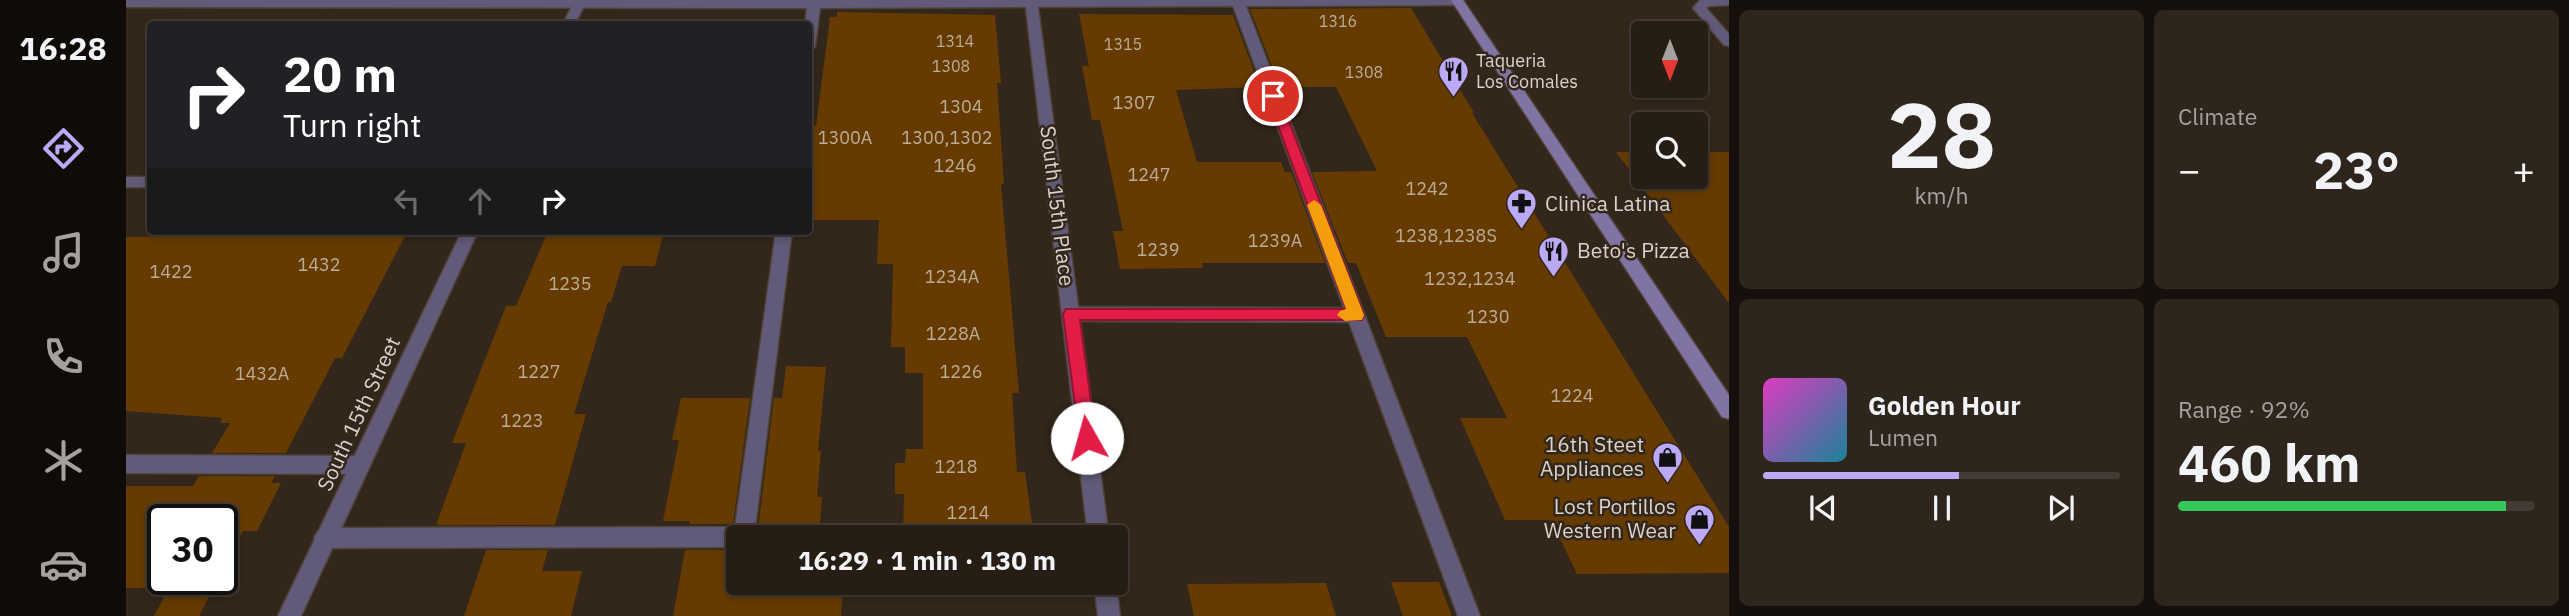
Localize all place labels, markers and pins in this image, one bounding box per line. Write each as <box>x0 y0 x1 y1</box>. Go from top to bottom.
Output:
place label: Taqueria Los Comales <box>1476 49 1578 93</box>
restaurant icon: Taqueria Los Comales <box>1436 54 1470 98</box>
pin <box>1243 66 1303 126</box>
pharmacy icon: Clinica Latina <box>1505 187 1539 231</box>
place label: Clinica Latina <box>1545 189 1670 217</box>
restaurant icon: Beto's Pizza <box>1537 234 1571 278</box>
place label: Beto's Pizza <box>1577 236 1690 264</box>
place label: 16th Steet Appliances <box>1540 430 1644 482</box>
shop icon: 16th Steet Appliances <box>1650 440 1684 484</box>
place label: Lost Portillos Western Wear <box>1544 492 1676 544</box>
shop icon: Lost Portillos Western Wear <box>1682 502 1716 546</box>

